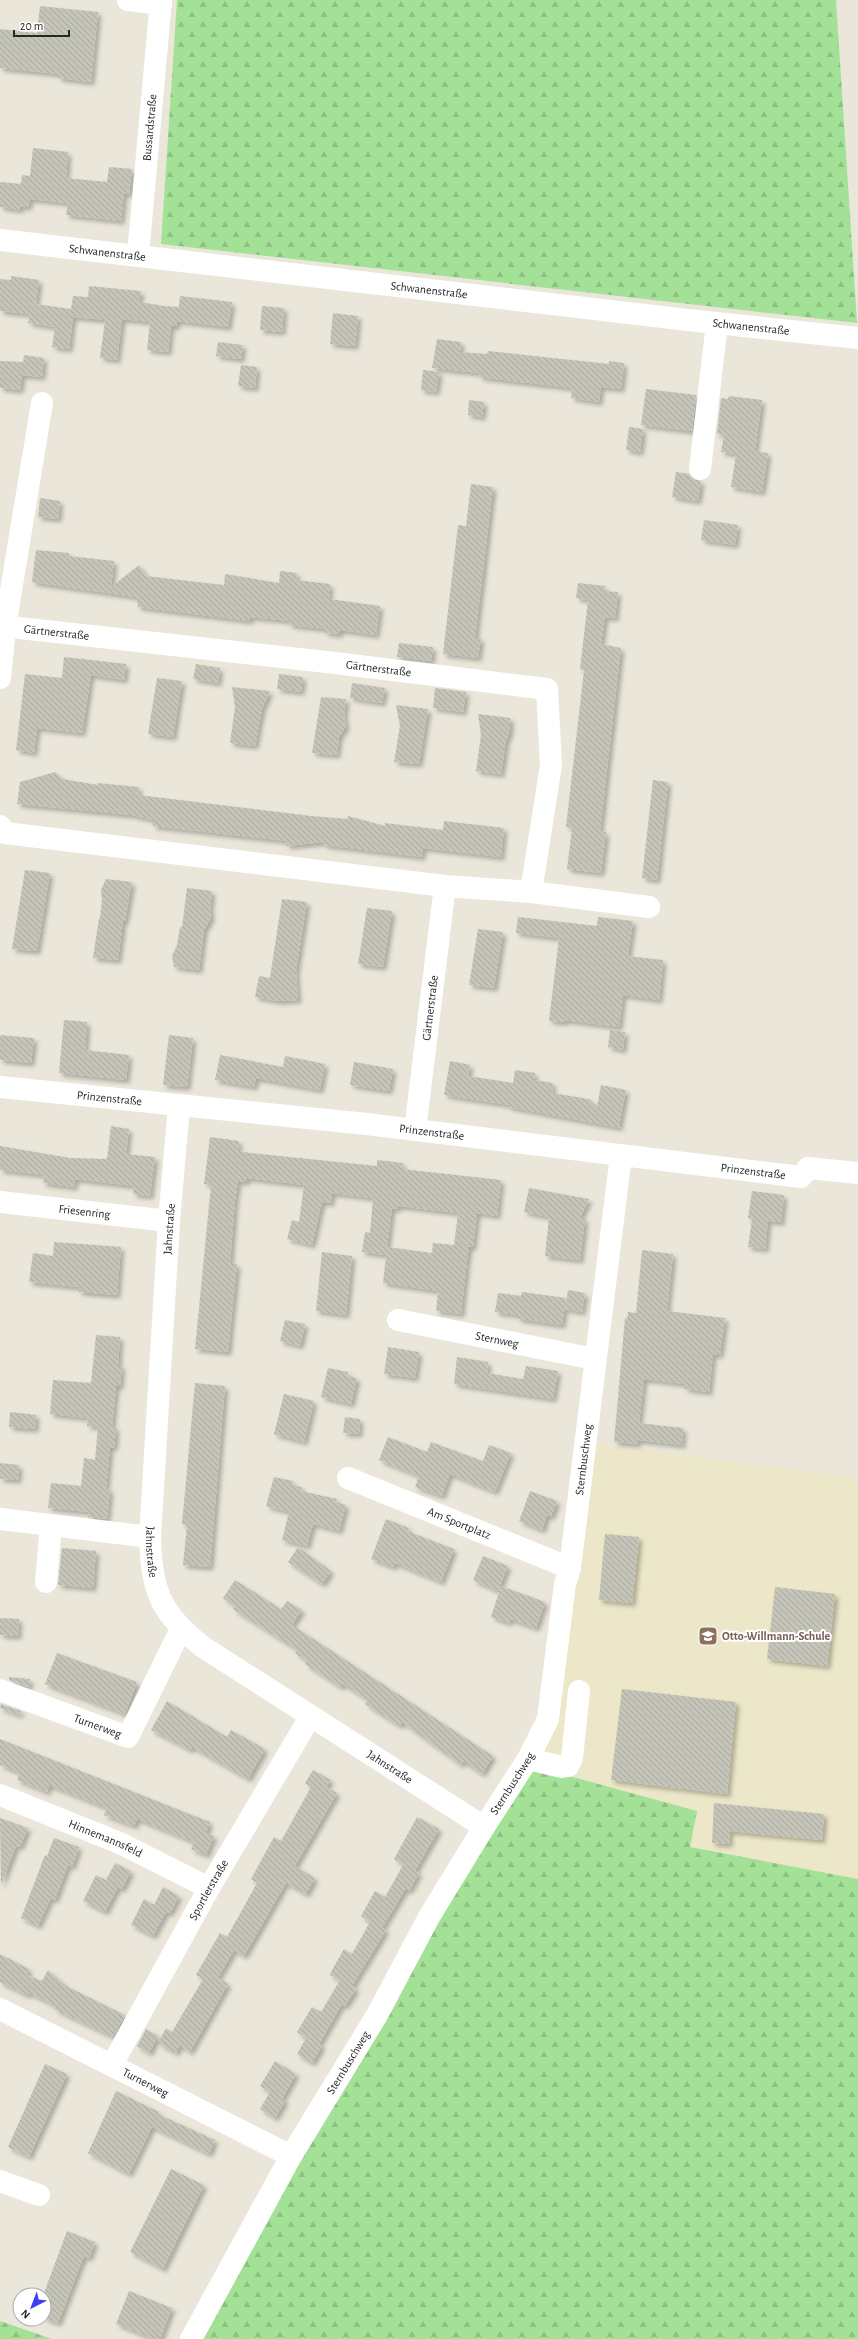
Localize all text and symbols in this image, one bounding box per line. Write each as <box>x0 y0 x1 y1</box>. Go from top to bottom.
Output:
scale bar <box>14 12 69 38</box>
text: 20 m <box>20 20 43 32</box>
street label: Bussardstraße <box>141 94 158 161</box>
street label: Schwanenstraße <box>68 242 146 263</box>
street label: Schwanenstraße <box>390 279 468 300</box>
street label: Schwanenstraße <box>712 317 790 337</box>
street label: Gärtnerstraße <box>23 623 90 642</box>
street label: Gärtnerstraße <box>345 658 412 678</box>
street label: Gärtnerstraße <box>420 975 440 1041</box>
street label: Prinzenstraße <box>76 1089 143 1107</box>
street label: Prinzenstraße <box>398 1122 465 1142</box>
street label: Prinzenstraße <box>720 1161 786 1181</box>
street label: Friesenring <box>58 1203 111 1220</box>
street label: Jahnstraße <box>161 1203 177 1255</box>
street label: Sternweg <box>474 1329 520 1350</box>
street label: Sternbuschweg <box>573 1423 594 1496</box>
street label: Am Sportplatz <box>426 1505 493 1541</box>
street label: Jahnstraße <box>144 1526 160 1579</box>
school or university icon: Otto-Willmann-Schule <box>697 1625 719 1647</box>
place label: Otto-Willmann-Schule <box>722 1630 831 1642</box>
street label: Turnerweg <box>72 1712 123 1740</box>
street label: Jahnstraße <box>365 1748 415 1786</box>
street label: Sternbuschweg <box>488 1750 536 1817</box>
street label: Hinnemannsfeld <box>67 1817 144 1859</box>
street label: Sportlerstraße <box>187 1857 230 1922</box>
street label: Sternbuschweg <box>324 2029 372 2096</box>
street label: Turnerweg <box>121 2066 171 2099</box>
north arrow <box>12 2287 52 2327</box>
text: N <box>19 2307 32 2321</box>

